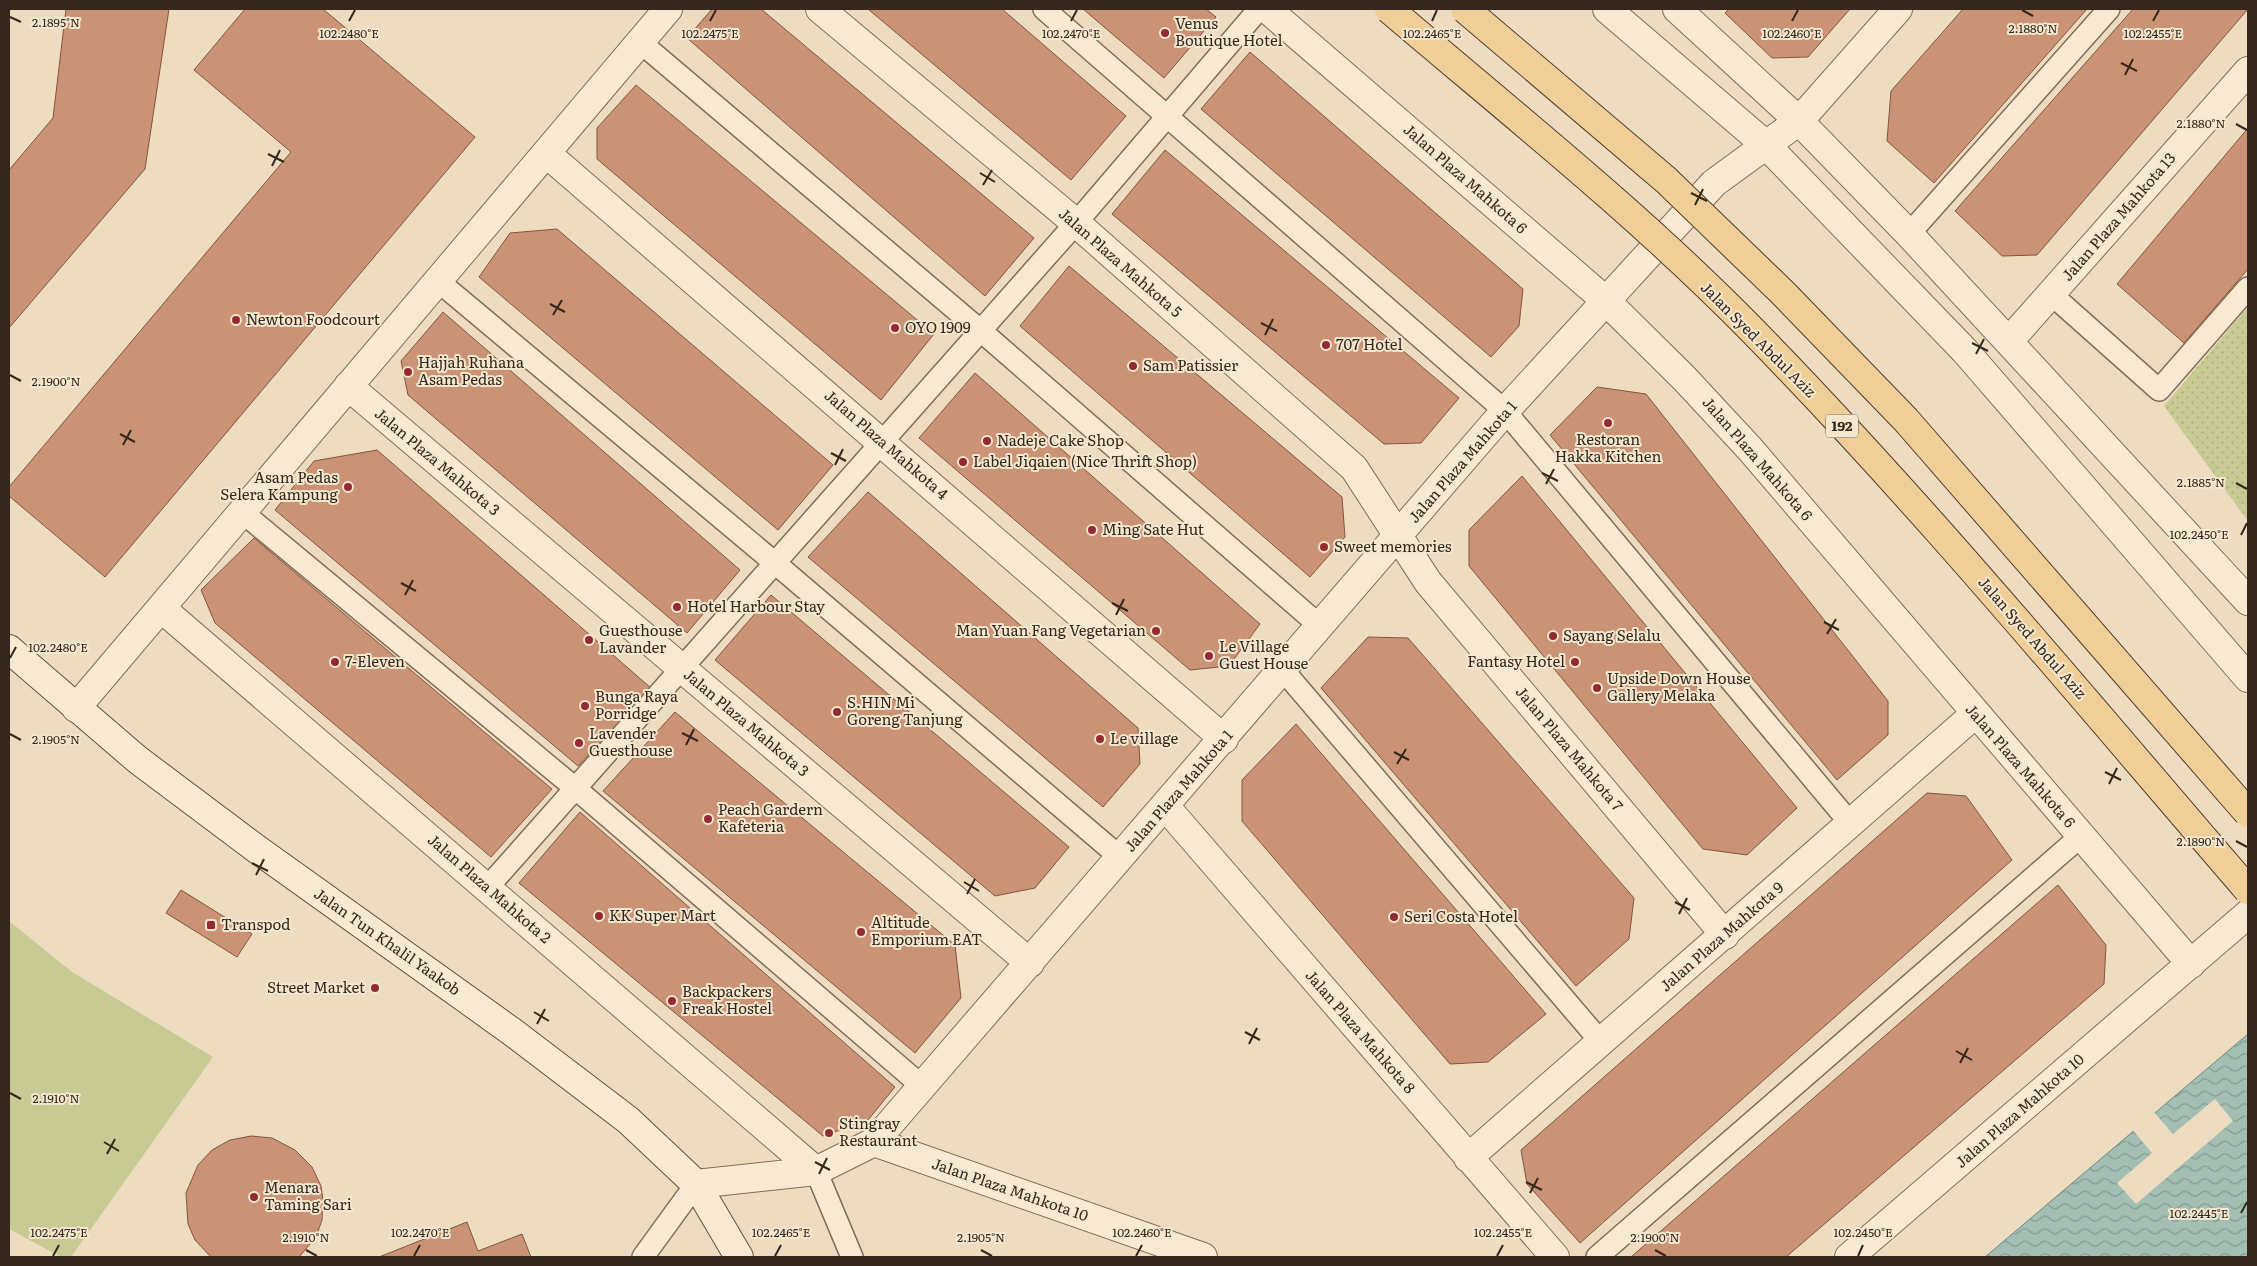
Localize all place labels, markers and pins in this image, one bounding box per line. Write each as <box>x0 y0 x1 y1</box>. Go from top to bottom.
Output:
place label: Venus Boutique Hotel <box>1175 11 1282 51</box>
marker: Venus Boutique Hotel <box>1159 27 1171 39</box>
place label: Newton Foodcourt <box>246 307 380 330</box>
marker: Newton Foodcourt <box>230 314 242 326</box>
place label: OYO 1909 <box>905 315 971 338</box>
marker: OYO 1909 <box>889 322 901 334</box>
place label: 707 Hotel <box>1336 332 1402 355</box>
marker: 707 Hotel <box>1320 339 1332 351</box>
place label: Hajjah Ruhana Asam Pedas <box>418 350 525 390</box>
place label: Sam Patissier <box>1143 353 1238 376</box>
marker: Sam Patissier <box>1127 360 1139 372</box>
marker: Hajjah Ruhana Asam Pedas <box>402 366 414 378</box>
marker: Restoran Hakka Kitchen <box>1602 417 1614 429</box>
place label: Restoran Hakka Kitchen <box>1555 427 1661 467</box>
place label: Nadeje Cake Shop <box>997 428 1124 451</box>
marker: Nadeje Cake Shop <box>981 435 993 447</box>
place label: Label Jiqaien (Nice Thrift Shop) <box>973 449 1197 472</box>
marker: Label Jiqaien (Nice Thrift Shop) <box>957 456 969 468</box>
place label: Asam Pedas Selera Kampung <box>220 465 339 505</box>
marker: Asam Pedas Selera Kampung <box>342 481 354 493</box>
place label: Ming Sate Hut <box>1102 517 1204 540</box>
marker: Ming Sate Hut <box>1086 524 1098 536</box>
place label: Sweet memories <box>1334 534 1452 557</box>
marker: Sweet memories <box>1318 541 1330 553</box>
place label: Hotel Harbour Stay <box>687 594 825 617</box>
marker: Hotel Harbour Stay <box>671 601 683 613</box>
place label: Guesthouse Lavander <box>599 618 683 658</box>
place label: Man Yuan Fang Vegetarian <box>956 618 1146 641</box>
place label: Sayang Selalu <box>1563 623 1661 646</box>
marker: Man Yuan Fang Vegetarian <box>1150 625 1162 637</box>
marker: Sayang Selalu <box>1547 630 1559 642</box>
marker: Guesthouse Lavander <box>583 634 595 646</box>
place label: Le Village Guest House <box>1219 634 1308 674</box>
place label: 7-Eleven <box>345 649 405 672</box>
place label: Fantasy Hotel <box>1467 649 1565 672</box>
marker: Le Village Guest House <box>1203 650 1215 662</box>
marker: 7-Eleven <box>329 656 341 668</box>
marker: Fantasy Hotel <box>1569 656 1581 668</box>
place label: Upside Down House Gallery Melaka <box>1607 666 1751 706</box>
marker: Upside Down House Gallery Melaka <box>1591 682 1603 694</box>
place label: Bunga Raya Porridge <box>595 684 679 724</box>
place label: S.HIN Mi Goreng Tanjung <box>847 690 963 730</box>
marker: Bunga Raya Porridge <box>579 700 591 712</box>
marker: S.HIN Mi Goreng Tanjung <box>831 706 843 718</box>
place label: Lavender Guesthouse <box>589 721 673 761</box>
place label: Le village <box>1110 726 1178 749</box>
marker: Le village <box>1094 733 1106 745</box>
marker: Lavender Guesthouse <box>573 737 585 749</box>
place label: Peach Gardern Kafeteria <box>718 797 823 837</box>
marker: Peach Gardern Kafeteria <box>702 813 714 825</box>
place label: KK Super Mart <box>609 903 716 926</box>
place label: Seri Costa Hotel <box>1404 904 1518 927</box>
marker: KK Super Mart <box>593 910 605 922</box>
place label: Altitude Emporium EAT <box>871 910 982 950</box>
marker: Seri Costa Hotel <box>1388 911 1400 923</box>
place label: Transpod <box>221 912 291 935</box>
marker: Transpod <box>205 919 217 931</box>
marker: Altitude Emporium EAT <box>855 926 867 938</box>
place label: Street Market <box>267 975 365 998</box>
place label: Backpackers Freak Hostel <box>682 979 772 1019</box>
marker: Street Market <box>369 982 381 994</box>
marker: Backpackers Freak Hostel <box>666 995 678 1007</box>
place label: Stingray Restaurant <box>839 1111 917 1151</box>
marker: Stingray Restaurant <box>823 1127 835 1139</box>
place label: Menara Taming Sari <box>264 1175 352 1215</box>
marker: Menara Taming Sari <box>248 1191 260 1203</box>

